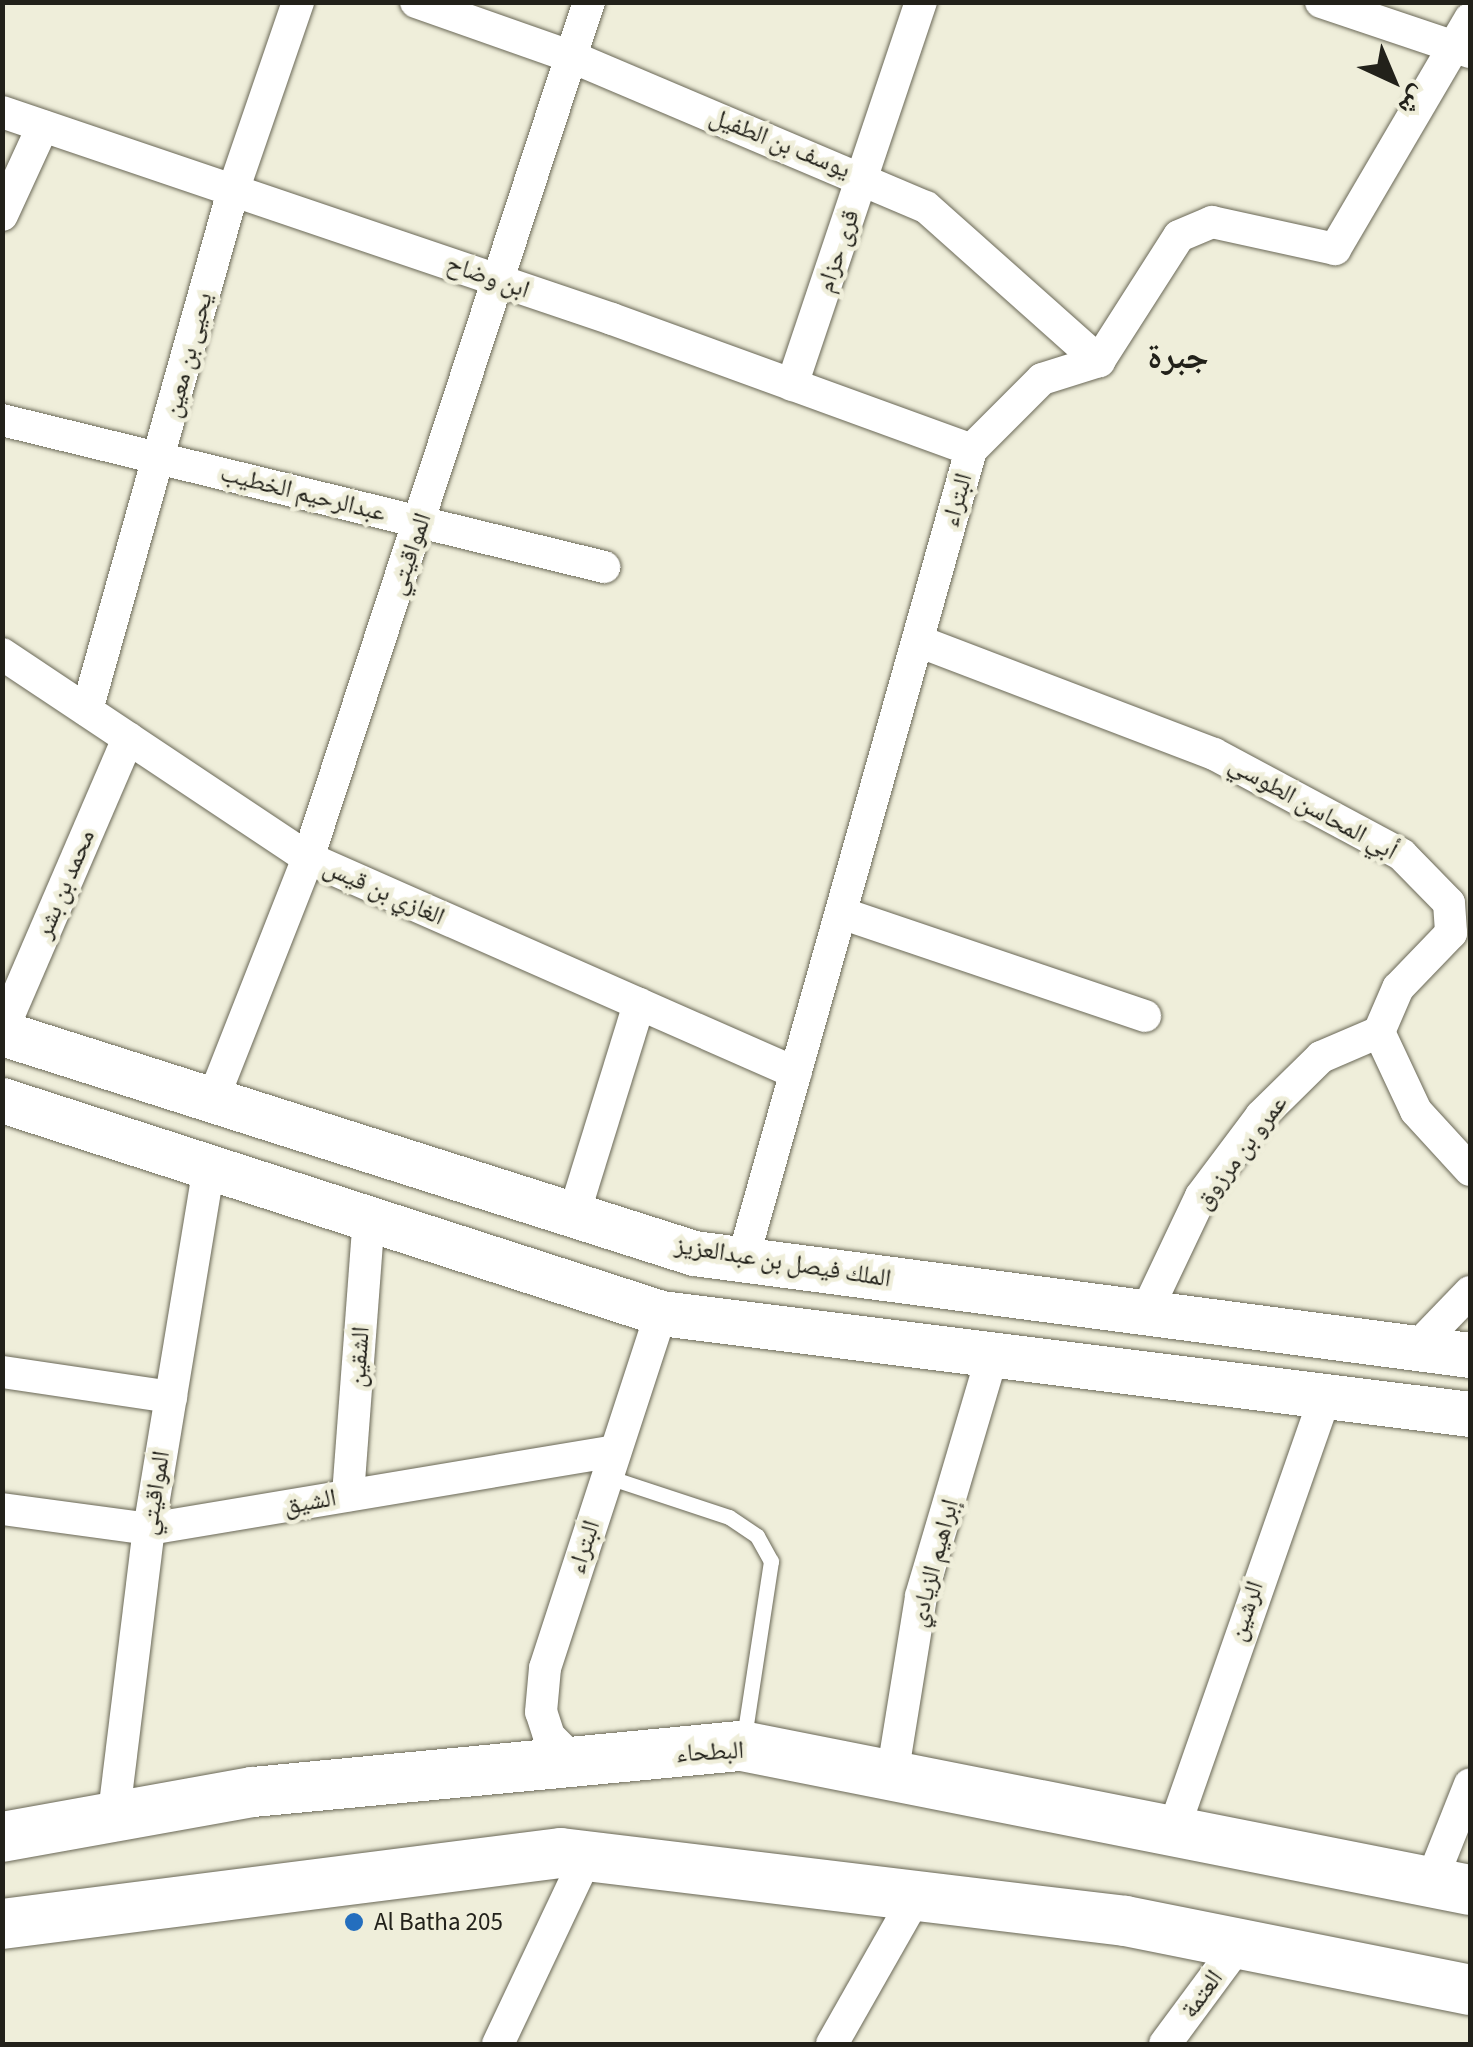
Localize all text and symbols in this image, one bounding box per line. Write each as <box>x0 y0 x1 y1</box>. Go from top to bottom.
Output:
north arrow <box>1343 30 1443 130</box>
text: ش <box>1389 77 1438 126</box>
street label: يوسف بن الطفيل <box>705 101 855 185</box>
street label: قرى حزام <box>810 206 866 296</box>
street label: ابن وضاح <box>442 249 534 305</box>
street label: يحيى بن معين <box>157 289 219 421</box>
district label: جبرة <box>1147 336 1209 378</box>
street label: عبدالرحيم الخطيب <box>217 458 389 528</box>
street label: البتراء <box>935 470 979 530</box>
street label: المواقيتي <box>382 509 438 599</box>
street label: أبي المحاسن الطوسي <box>1224 749 1402 867</box>
street label: محمد بن بشر <box>29 825 101 943</box>
street label: الغازي بن قيس <box>319 852 449 932</box>
street label: عمرو بن مرزوق <box>1188 1089 1294 1215</box>
street label: الملك فيصل بن عبدالعزيز <box>673 1230 893 1294</box>
street label: الشقين <box>342 1325 376 1389</box>
street label: المواقيتي <box>134 1449 176 1537</box>
street label: الشيق <box>281 1483 339 1521</box>
street label: إبراهيم الزيادي <box>903 1496 965 1630</box>
street label: البتراء <box>561 1516 607 1578</box>
street label: الرشين <box>1222 1577 1270 1645</box>
street label: البطحاء <box>675 1735 745 1769</box>
place label: Al Batha 205 <box>374 1907 503 1937</box>
marker: Al Batha 205 <box>343 1911 365 1933</box>
street label: العتمة <box>1175 1964 1229 2024</box>

